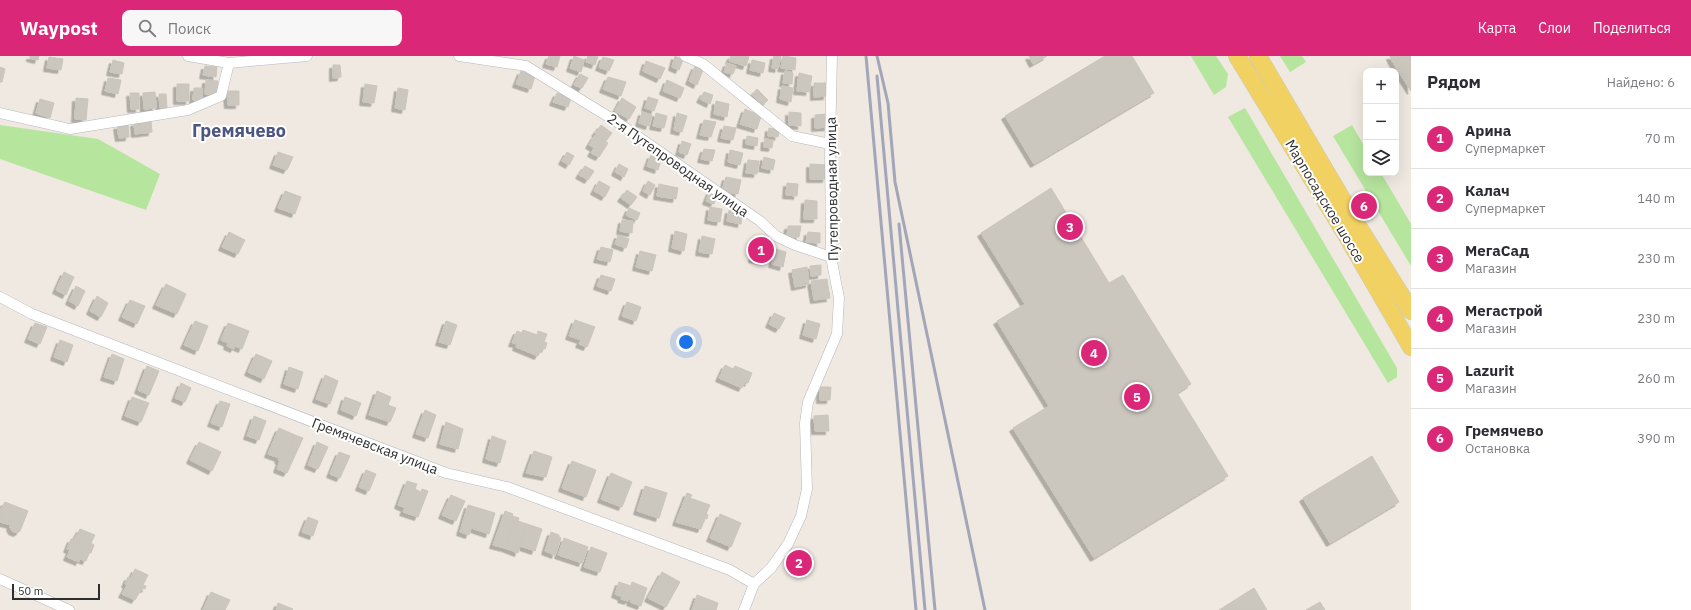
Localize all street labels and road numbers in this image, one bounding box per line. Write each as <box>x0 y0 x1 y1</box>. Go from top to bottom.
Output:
street label: 2-я Путепроводная улица <box>604 109 753 221</box>
street label: Путепроводная улица <box>822 116 842 261</box>
street label: Марпосадское шоссе <box>1281 136 1369 266</box>
street label: Гремячевская улица <box>309 414 441 479</box>

